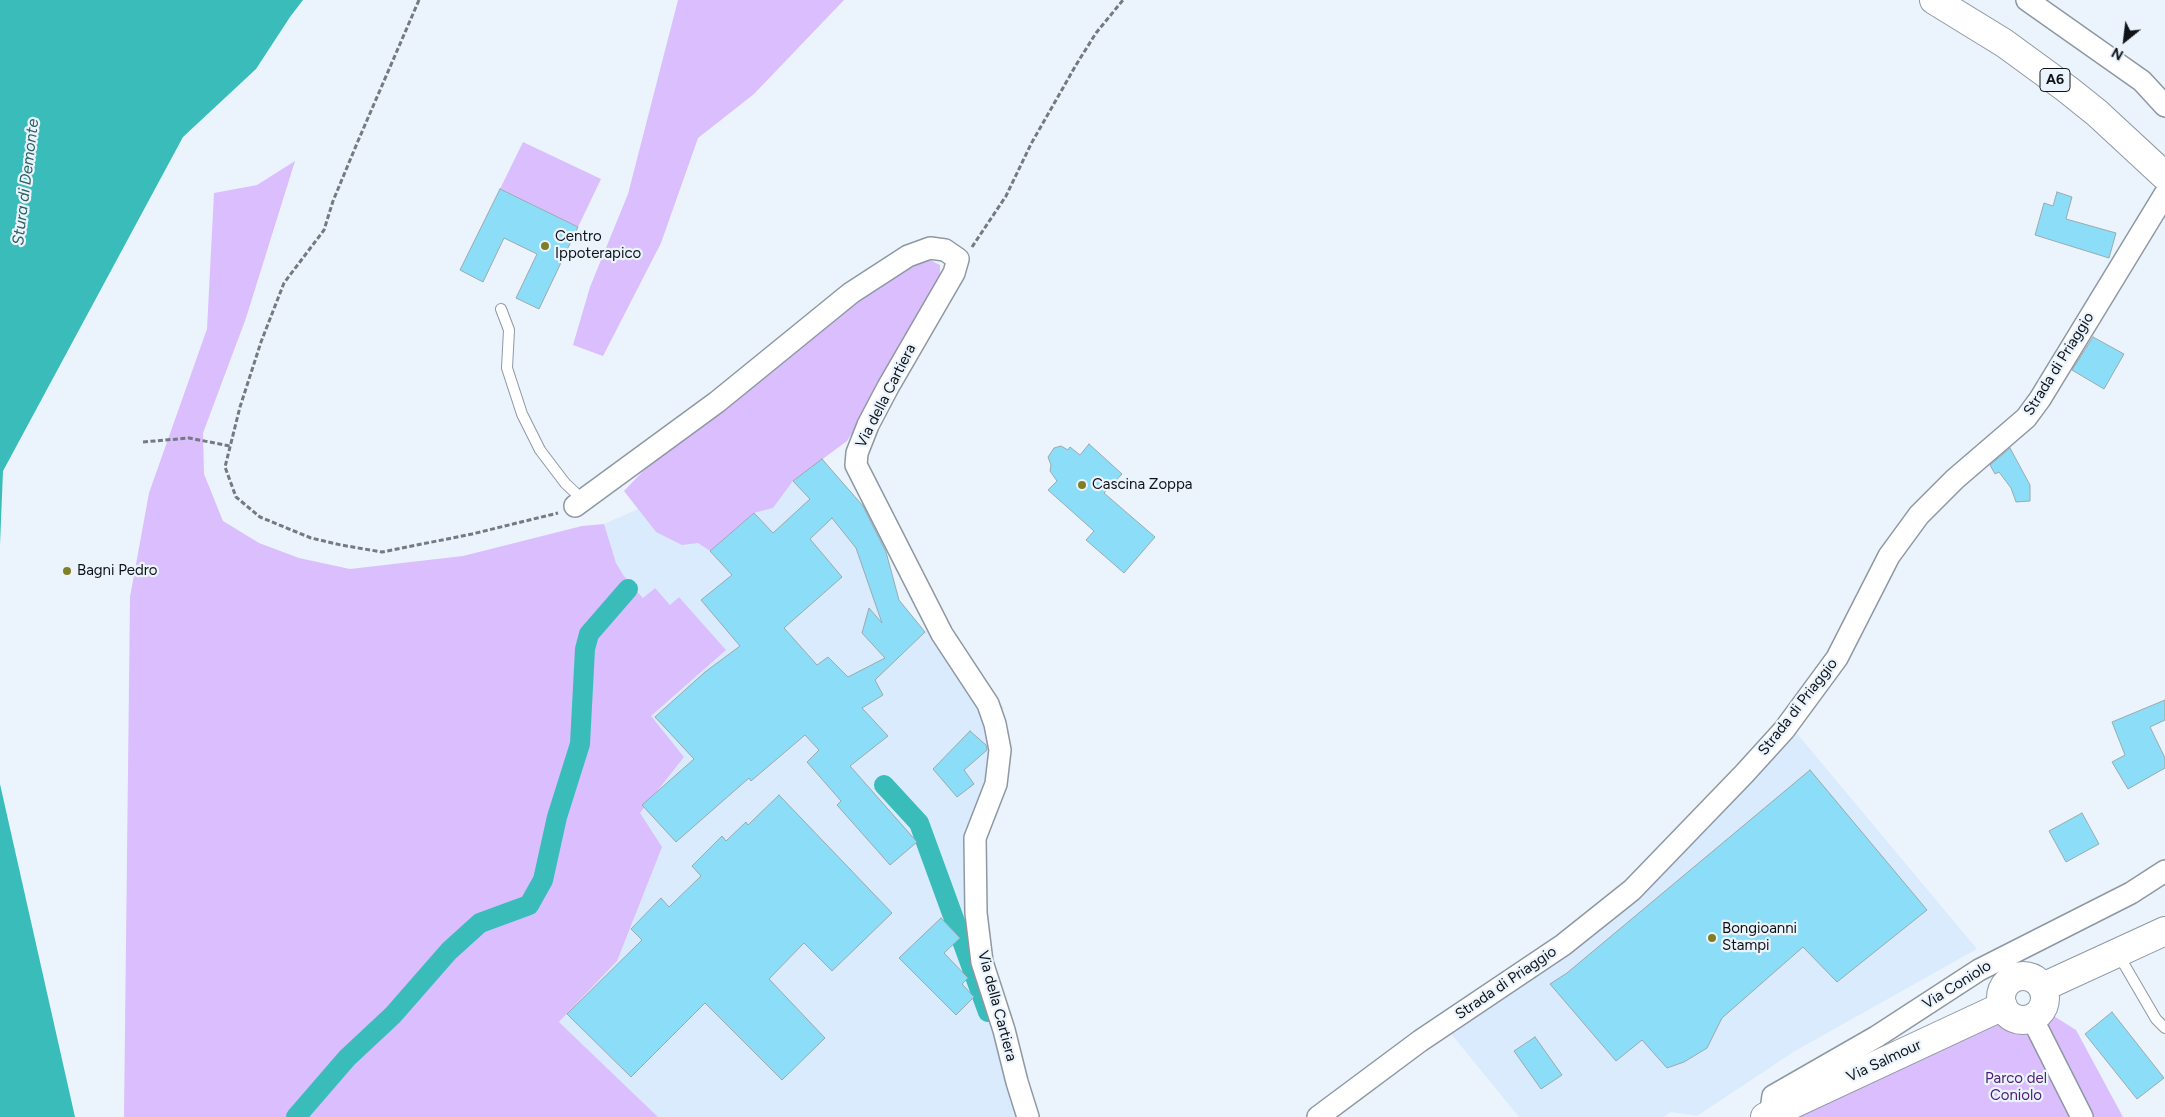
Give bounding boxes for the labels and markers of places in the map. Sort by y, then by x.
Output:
place label: Centro Ippoterapico [555,228,641,263]
marker: Centro Ippoterapico [539,240,551,252]
place label: Cascina Zoppa [1092,476,1192,494]
marker: Cascina Zoppa [1076,479,1088,491]
place label: Bagni Pedro [77,562,157,580]
marker: Bagni Pedro [61,565,73,577]
place label: Bongioanni Stampi [1722,920,1797,955]
marker: Bongioanni Stampi [1706,932,1718,944]

